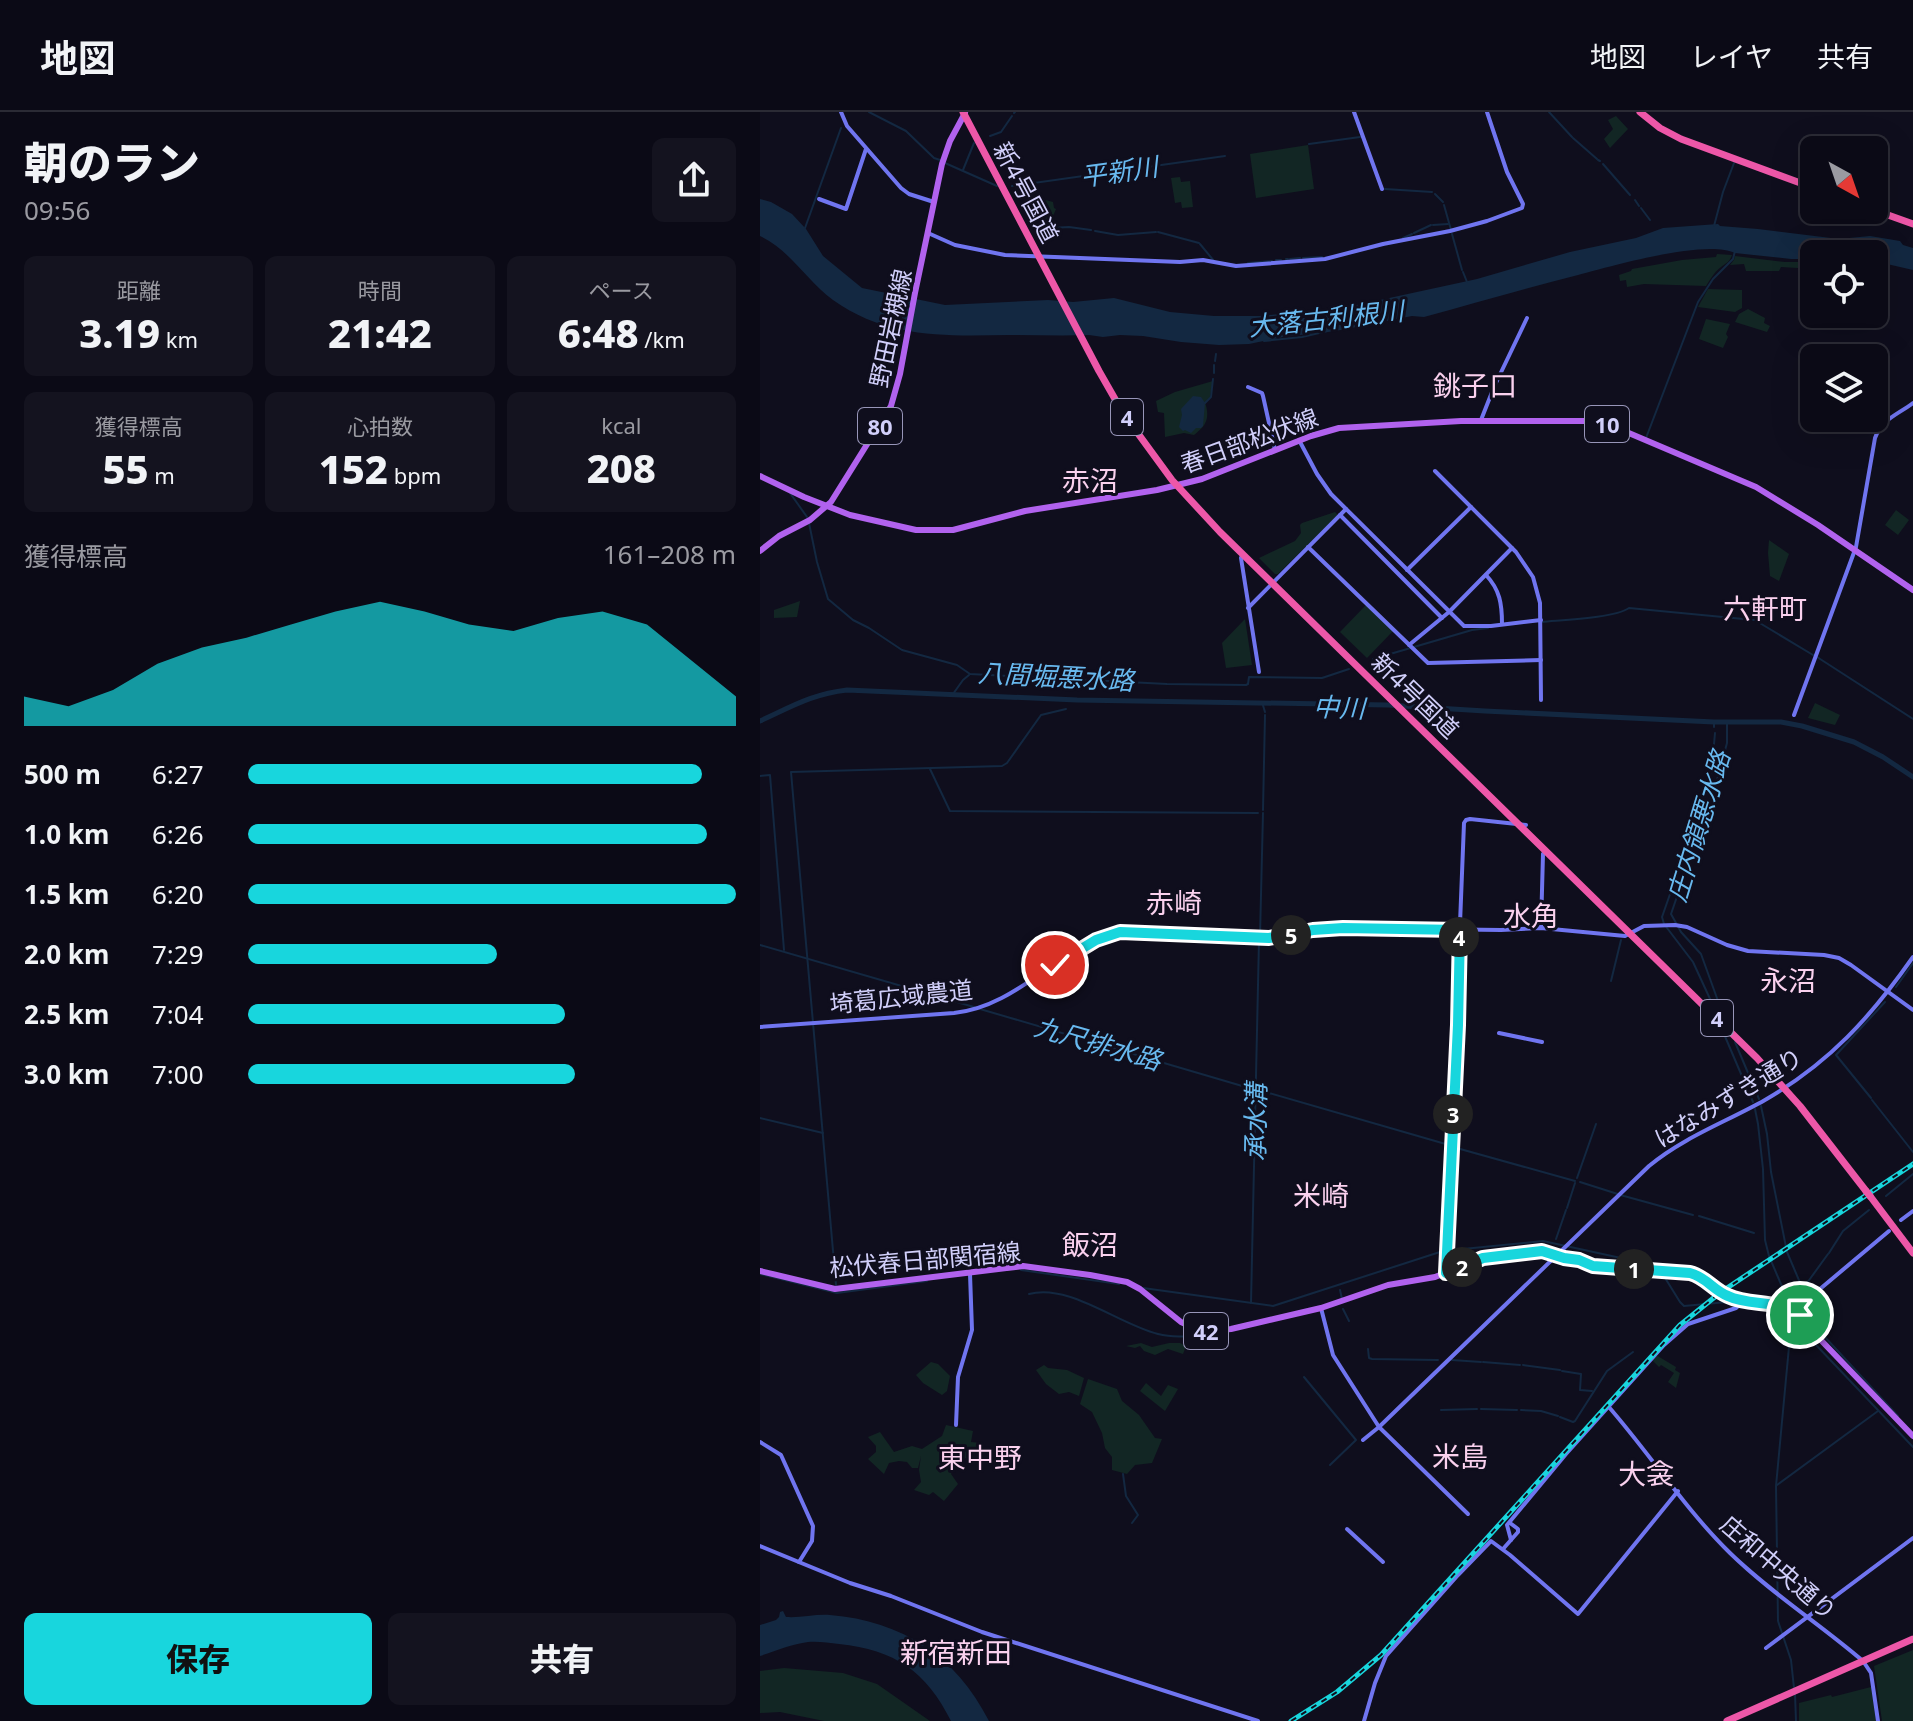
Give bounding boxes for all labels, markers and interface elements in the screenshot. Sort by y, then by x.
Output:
text: 地図 [40,31,116,83]
text: 地図 [1590,37,1646,75]
text: レイヤ [1690,37,1773,75]
text: 共有 [1817,37,1873,75]
text: 朝のラン [24,132,200,192]
street label: 新4号国道 [987,136,1067,248]
north arrow [1800,136,1888,224]
map controls [1800,136,1888,432]
button: share [652,138,736,222]
water label: 平新川 [1078,147,1163,194]
text: 09:56 [24,192,90,228]
button: locate [1800,240,1888,328]
street label: 野田岩槻線 [861,266,919,390]
text: 距離 [117,275,161,305]
text: 時間 [358,275,402,305]
text: ペース [589,275,654,305]
water label: 大落古利根川 [1247,292,1408,344]
text: 3.19 [79,305,160,360]
text: 21:42 [328,305,432,360]
text: 6:48 [558,305,639,360]
text: km [160,324,198,354]
text: /km [639,324,685,354]
button: layers [1800,344,1888,432]
district label: 銚子口 [1433,366,1517,404]
road number: 4 [1111,399,1143,435]
street label: 春日部松伏線 [1176,400,1322,480]
road number: 10 [1585,406,1629,442]
road number: 80 [858,408,902,444]
text: kcal [601,410,641,440]
text: 獲得標高 [95,411,183,441]
text: 心拍数 [347,411,413,441]
text: 208 [587,440,656,495]
text: 55 [102,441,149,496]
text: 152 [319,441,388,496]
text: m [149,460,175,490]
text: bpm [388,460,441,490]
district label: 赤沼 [1062,461,1118,499]
text: 161–208 m [603,536,736,572]
text: 獲得標高 [24,538,128,574]
district label: 六軒町 [1723,589,1807,627]
street label: 新4号国道 [1365,645,1467,745]
water label: 八間堀悪水路 [977,654,1137,698]
water label: 中川 [1312,688,1369,726]
water label: 庄内領悪水路 [1658,744,1739,906]
text: 500 m [24,756,101,792]
text: 6:27 [152,756,204,792]
text: 1.0 km [24,816,109,852]
text: 6:26 [152,816,204,852]
text: 1.5 km [24,876,109,912]
text: 6:20 [152,876,204,912]
district label: 赤崎 [1146,883,1202,921]
district label: 水角 [1503,896,1559,934]
pin: 5 [1271,915,1311,955]
pin: 4 [1439,917,1479,957]
text: 5 [1285,920,1297,950]
text: 4 [1453,922,1465,952]
pin [1021,931,1089,999]
text: 2.0 km [24,936,109,972]
text: 7:29 [152,936,204,972]
icon: check [1033,943,1077,987]
district label: 永沼 [1760,961,1816,999]
street label: 埼葛広域農道 [828,972,974,1020]
text: 2.5 km [24,996,109,1032]
text: 7:04 [152,996,204,1032]
road number: 4 [1701,1000,1733,1036]
water label: 九尺排水路 [1031,1008,1167,1079]
street label: はなみずき通り [1647,1040,1809,1154]
text: 3.0 km [24,1056,109,1092]
text: 7:00 [152,1056,204,1092]
water label: 承水溝 [1236,1079,1274,1161]
pin: 3 [1433,1094,1473,1134]
text: 3 [1447,1099,1459,1129]
district label: 米崎 [1293,1176,1349,1214]
district label: 飯沼 [1062,1225,1118,1263]
street label: 松伏春日部関宿線 [828,1234,1022,1284]
pin: 2 [1442,1247,1482,1287]
pin: 1 [1614,1249,1654,1289]
text: 2 [1456,1252,1468,1282]
text: 1 [1628,1254,1640,1284]
pin [1766,1281,1834,1349]
icon: arrive [1778,1293,1822,1337]
road number: 42 [1184,1313,1228,1349]
district label: 米島 [1432,1437,1488,1475]
district label: 東中野 [938,1438,1022,1476]
district label: 大衾 [1618,1454,1674,1492]
street label: 庄和中央通り [1714,1507,1844,1627]
button: 保存 [24,1613,372,1705]
button: 共有 [388,1613,736,1705]
district label: 新宿新田 [900,1633,1012,1671]

